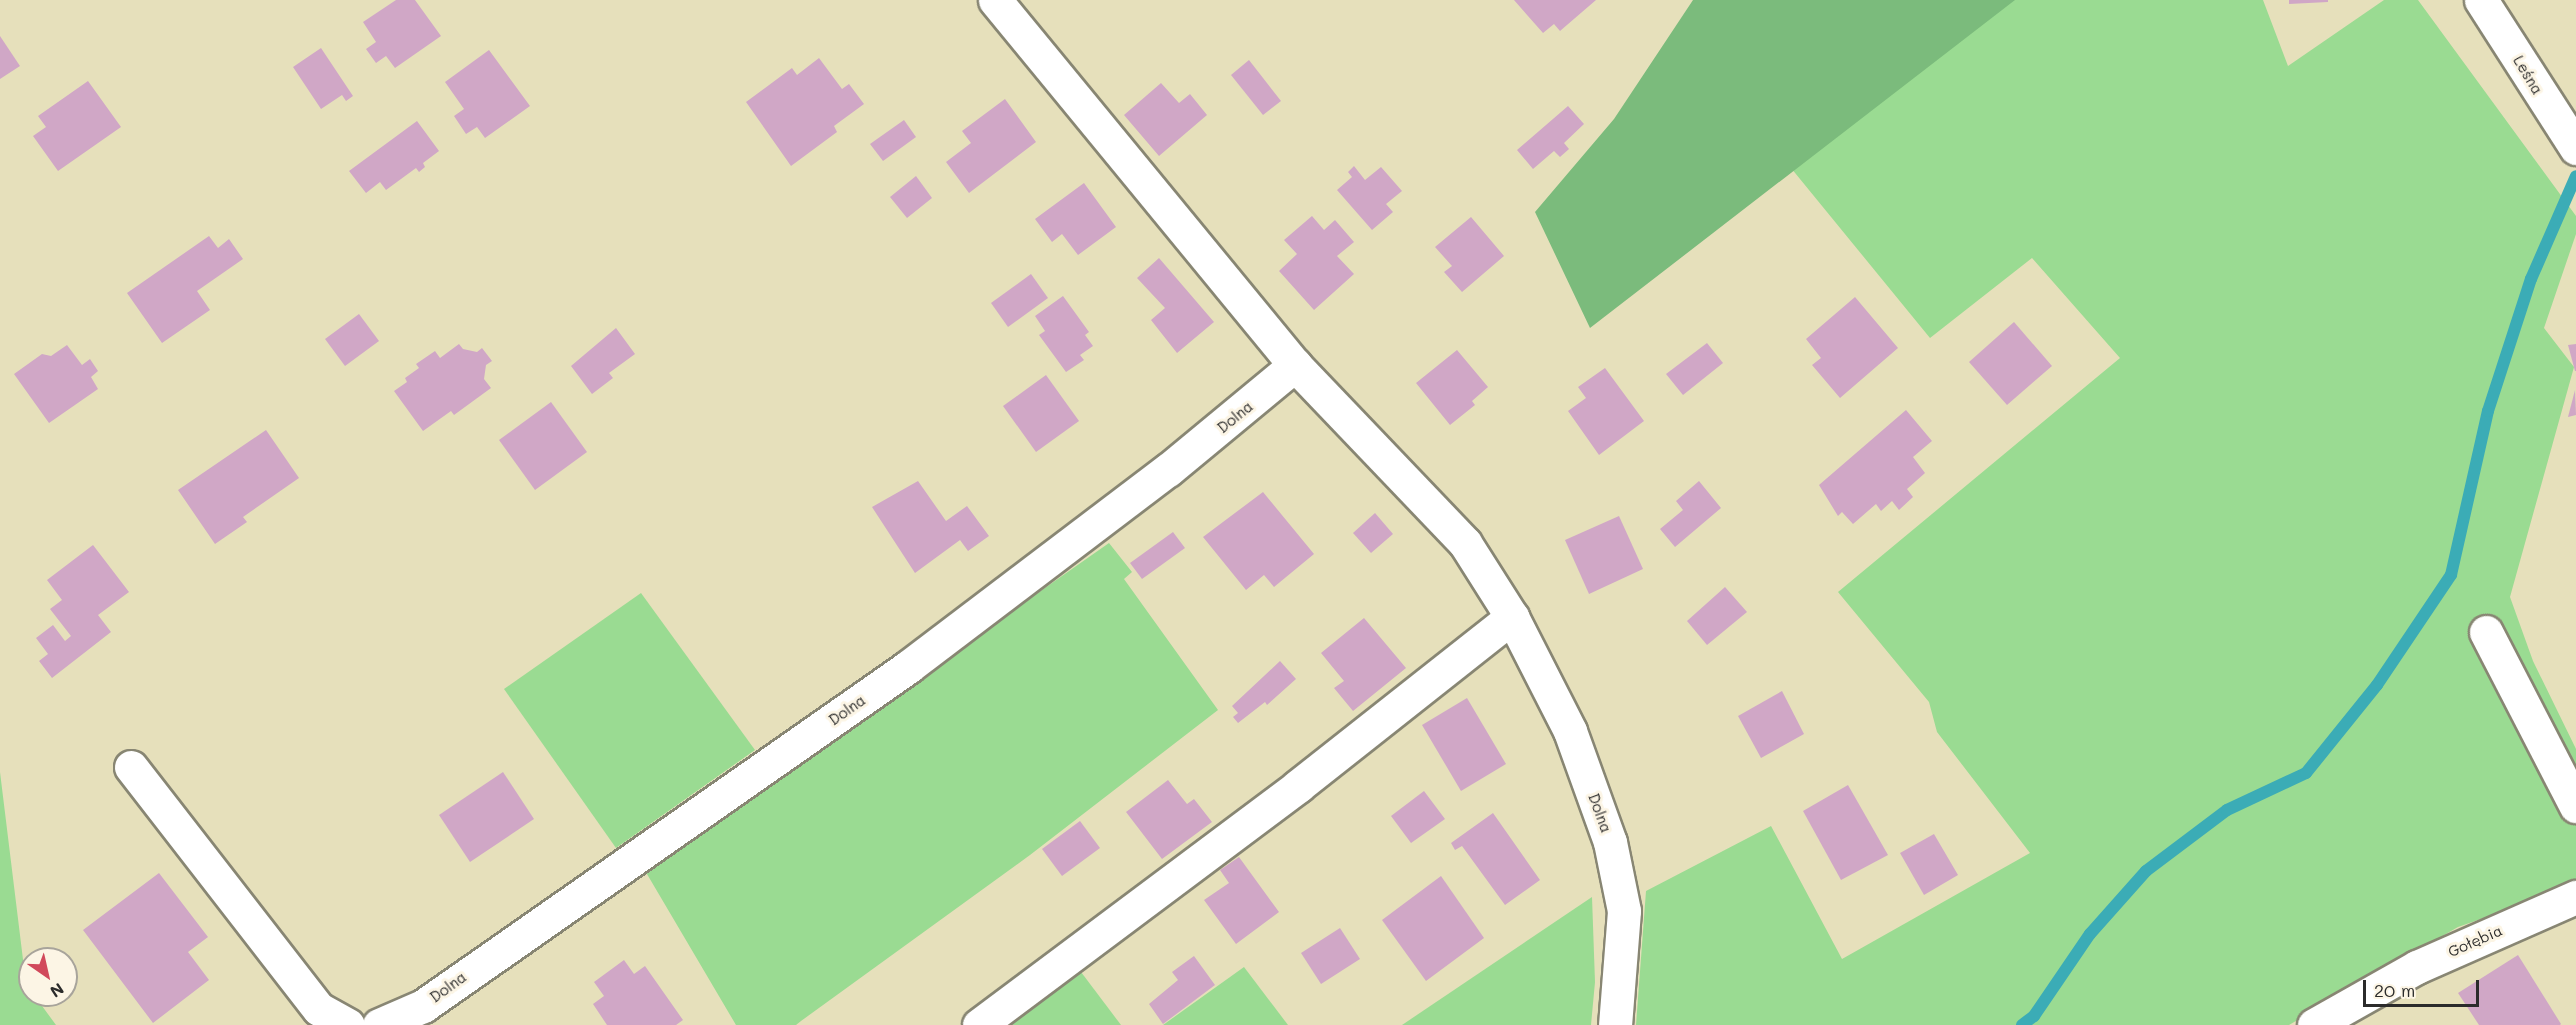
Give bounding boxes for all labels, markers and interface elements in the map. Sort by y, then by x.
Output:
street label: Leśna [2509,52,2547,98]
street label: Dolna [1214,397,1256,437]
street label: Dolna [825,691,869,729]
street label: Dolna [1585,791,1615,835]
street label: Gołębia [2445,921,2505,961]
north arrow [18,947,78,1007]
street label: Dolna [426,968,470,1006]
scale bar [2366,968,2482,1006]
text: 20 m [2374,978,2415,1002]
text: N [46,979,68,1003]

